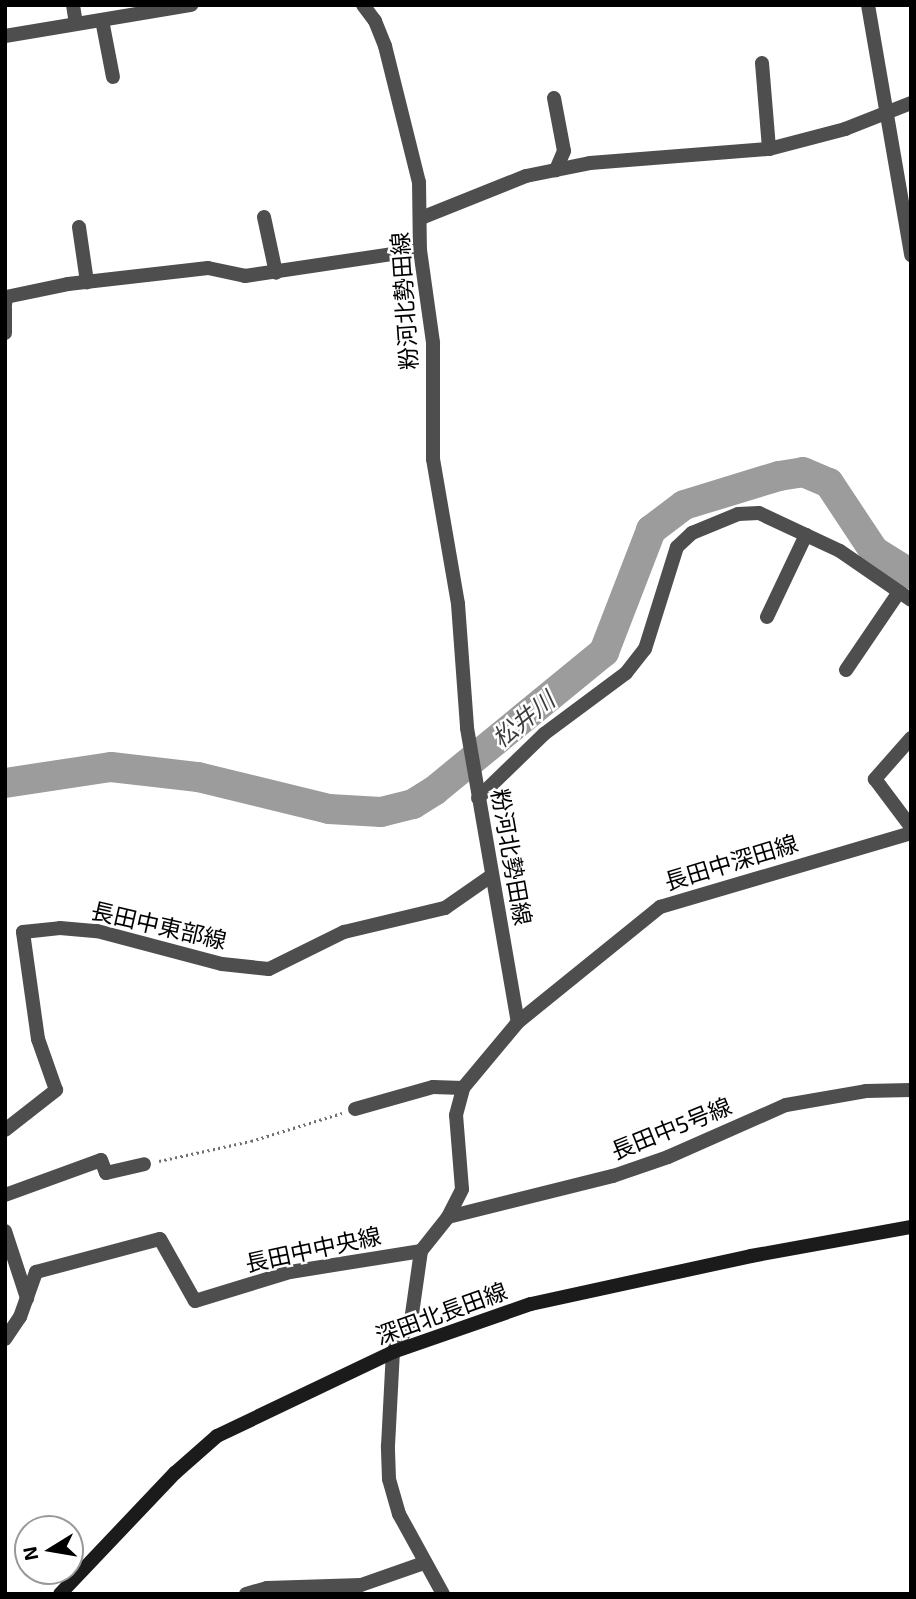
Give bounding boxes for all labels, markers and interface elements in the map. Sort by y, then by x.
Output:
street label: 粉河北勢田線 [385,231,423,371]
water label: 松井川 [486,685,560,753]
street label: 粉河北勢田線 [486,787,538,927]
street label: 長田中深田線 [661,829,801,895]
street label: 長田中東部線 [89,896,229,954]
street label: 長田中5号線 [607,1091,735,1165]
street label: 長田中中央線 [243,1221,383,1277]
street label: 深田北長田線 [371,1276,511,1350]
north arrow [14,1515,84,1585]
text: N [17,1545,42,1563]

